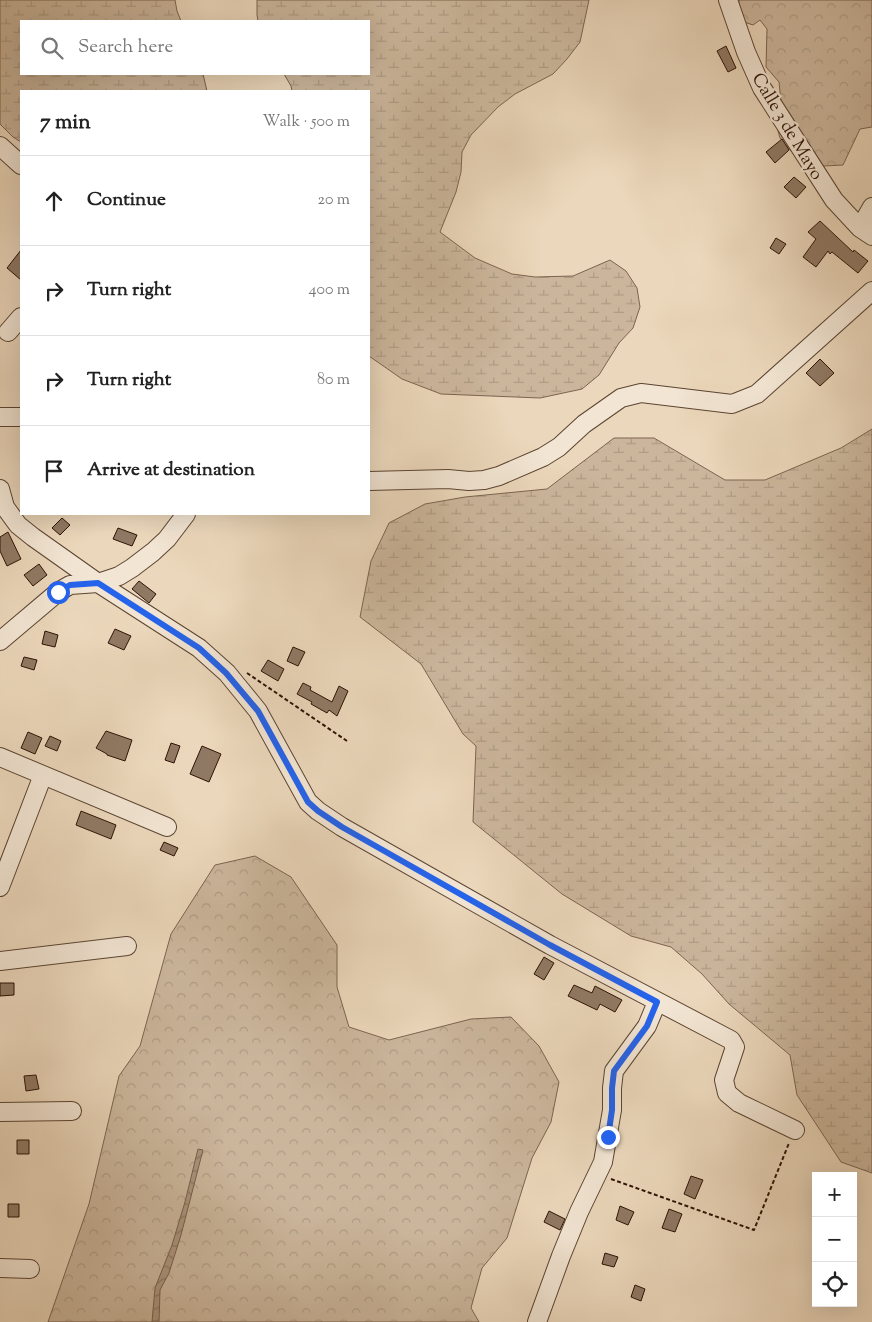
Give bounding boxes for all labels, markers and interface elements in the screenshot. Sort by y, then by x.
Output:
search box [20,20,370,75]
icon: search [38,34,66,62]
text: Search here [78,34,173,61]
street label: Calle 3 de Mayo [744,68,829,186]
text: 7 min [40,108,91,138]
text: Walk · 500 m [263,111,350,134]
icon: ahead [40,187,68,215]
text: Continue [87,187,166,214]
text: 20 m [317,189,350,212]
icon: right [40,277,68,305]
text: Turn right [87,277,171,304]
text: 400 m [309,279,350,302]
icon: right [40,367,68,395]
text: Turn right [87,367,171,394]
text: 80 m [317,369,350,392]
icon: arrive [40,457,68,485]
text: Arrive at destination [87,457,255,484]
route start [47,581,70,604]
route end [597,1126,620,1149]
map controls [812,1172,857,1307]
button: + [812,1172,857,1217]
button: − [812,1217,857,1262]
button: locate [812,1262,857,1307]

